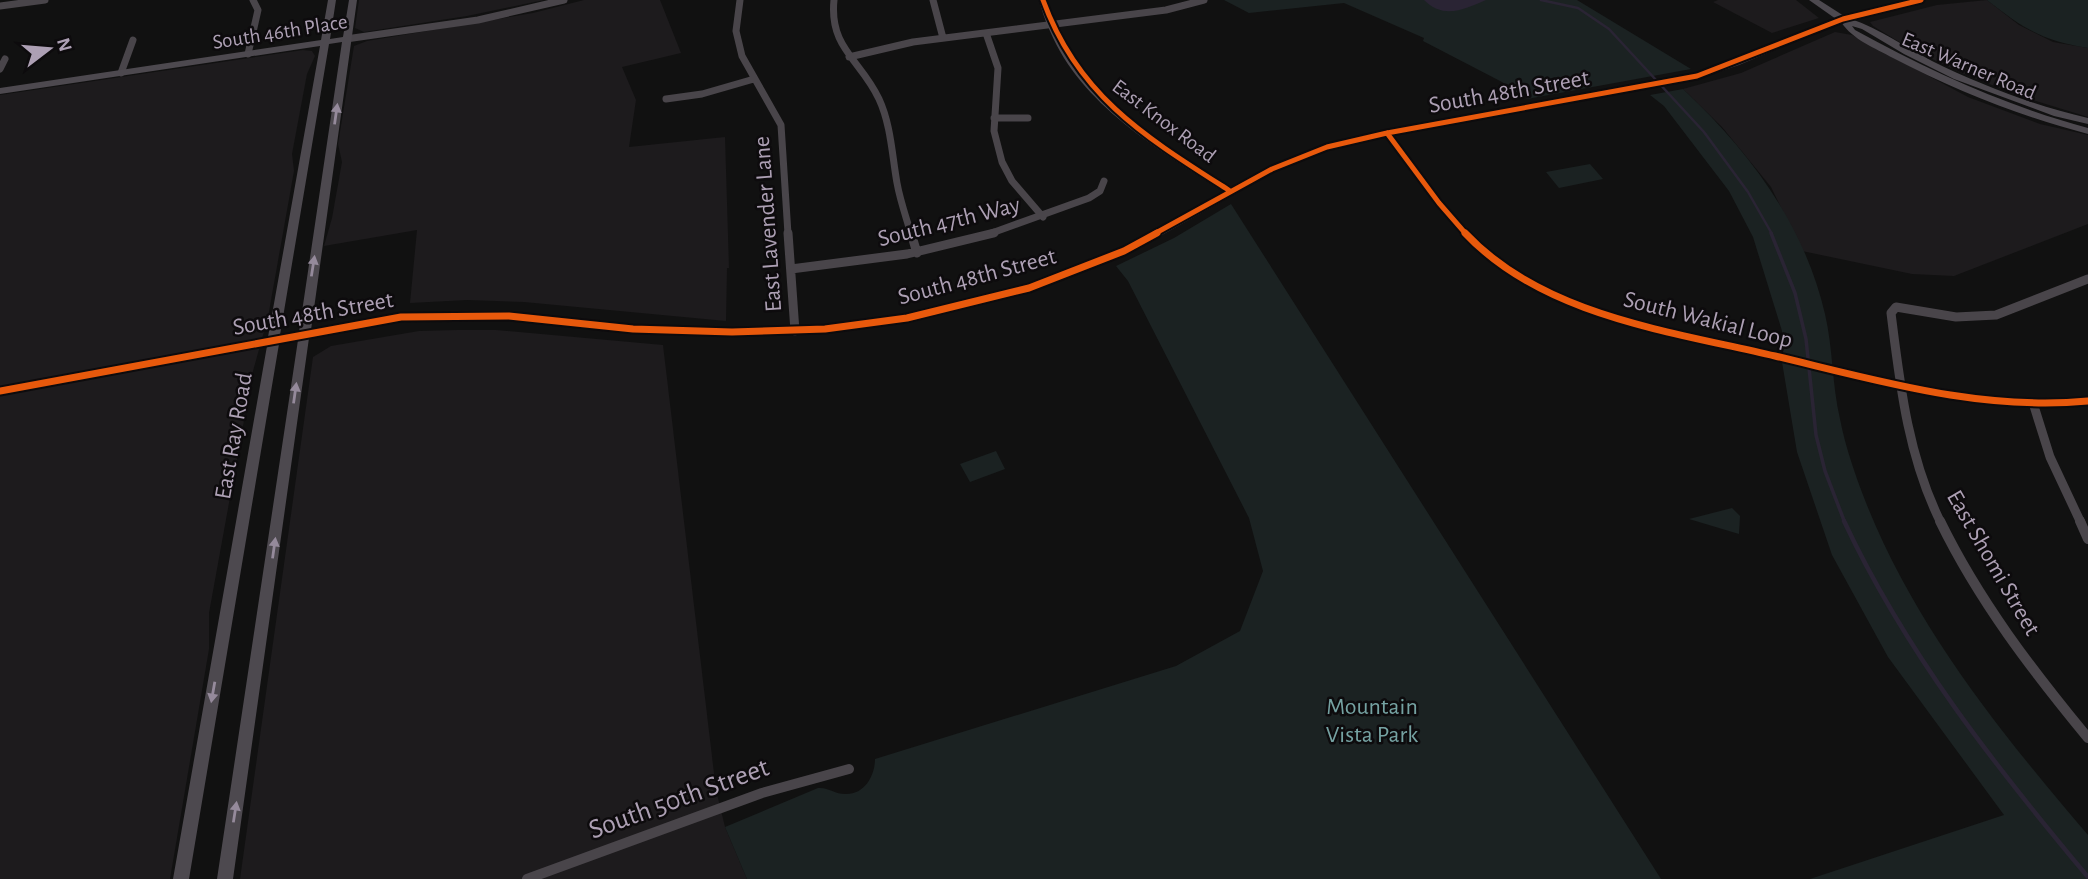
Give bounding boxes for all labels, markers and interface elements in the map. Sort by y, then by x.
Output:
street label: South 46th Place [211,11,349,53]
north arrow [14,14,84,84]
street label: East Warner Road [1899,28,2039,104]
text: N [53,36,75,54]
street label: South 48th Street [1427,66,1591,118]
street label: East Knox Road [1108,75,1220,167]
one-way arrow [331,103,342,125]
street label: East Lavender Lane [750,135,786,313]
street label: South 47th Way [875,193,1023,251]
street label: South 48th Street [895,244,1059,310]
one-way arrow [308,255,319,277]
street label: South Wakial Loop [1621,287,1795,353]
street label: South 48th Street [231,288,395,340]
street label: East Ray Road [211,371,257,501]
one-way arrow [290,382,301,404]
street label: East Shomi Street [1942,486,2044,640]
one-way arrow [269,537,280,559]
one-way arrow [207,681,218,703]
park label: Mountain Vista Park [1326,695,1418,747]
street label: South 50th Street [585,753,773,845]
one-way arrow [230,800,241,822]

